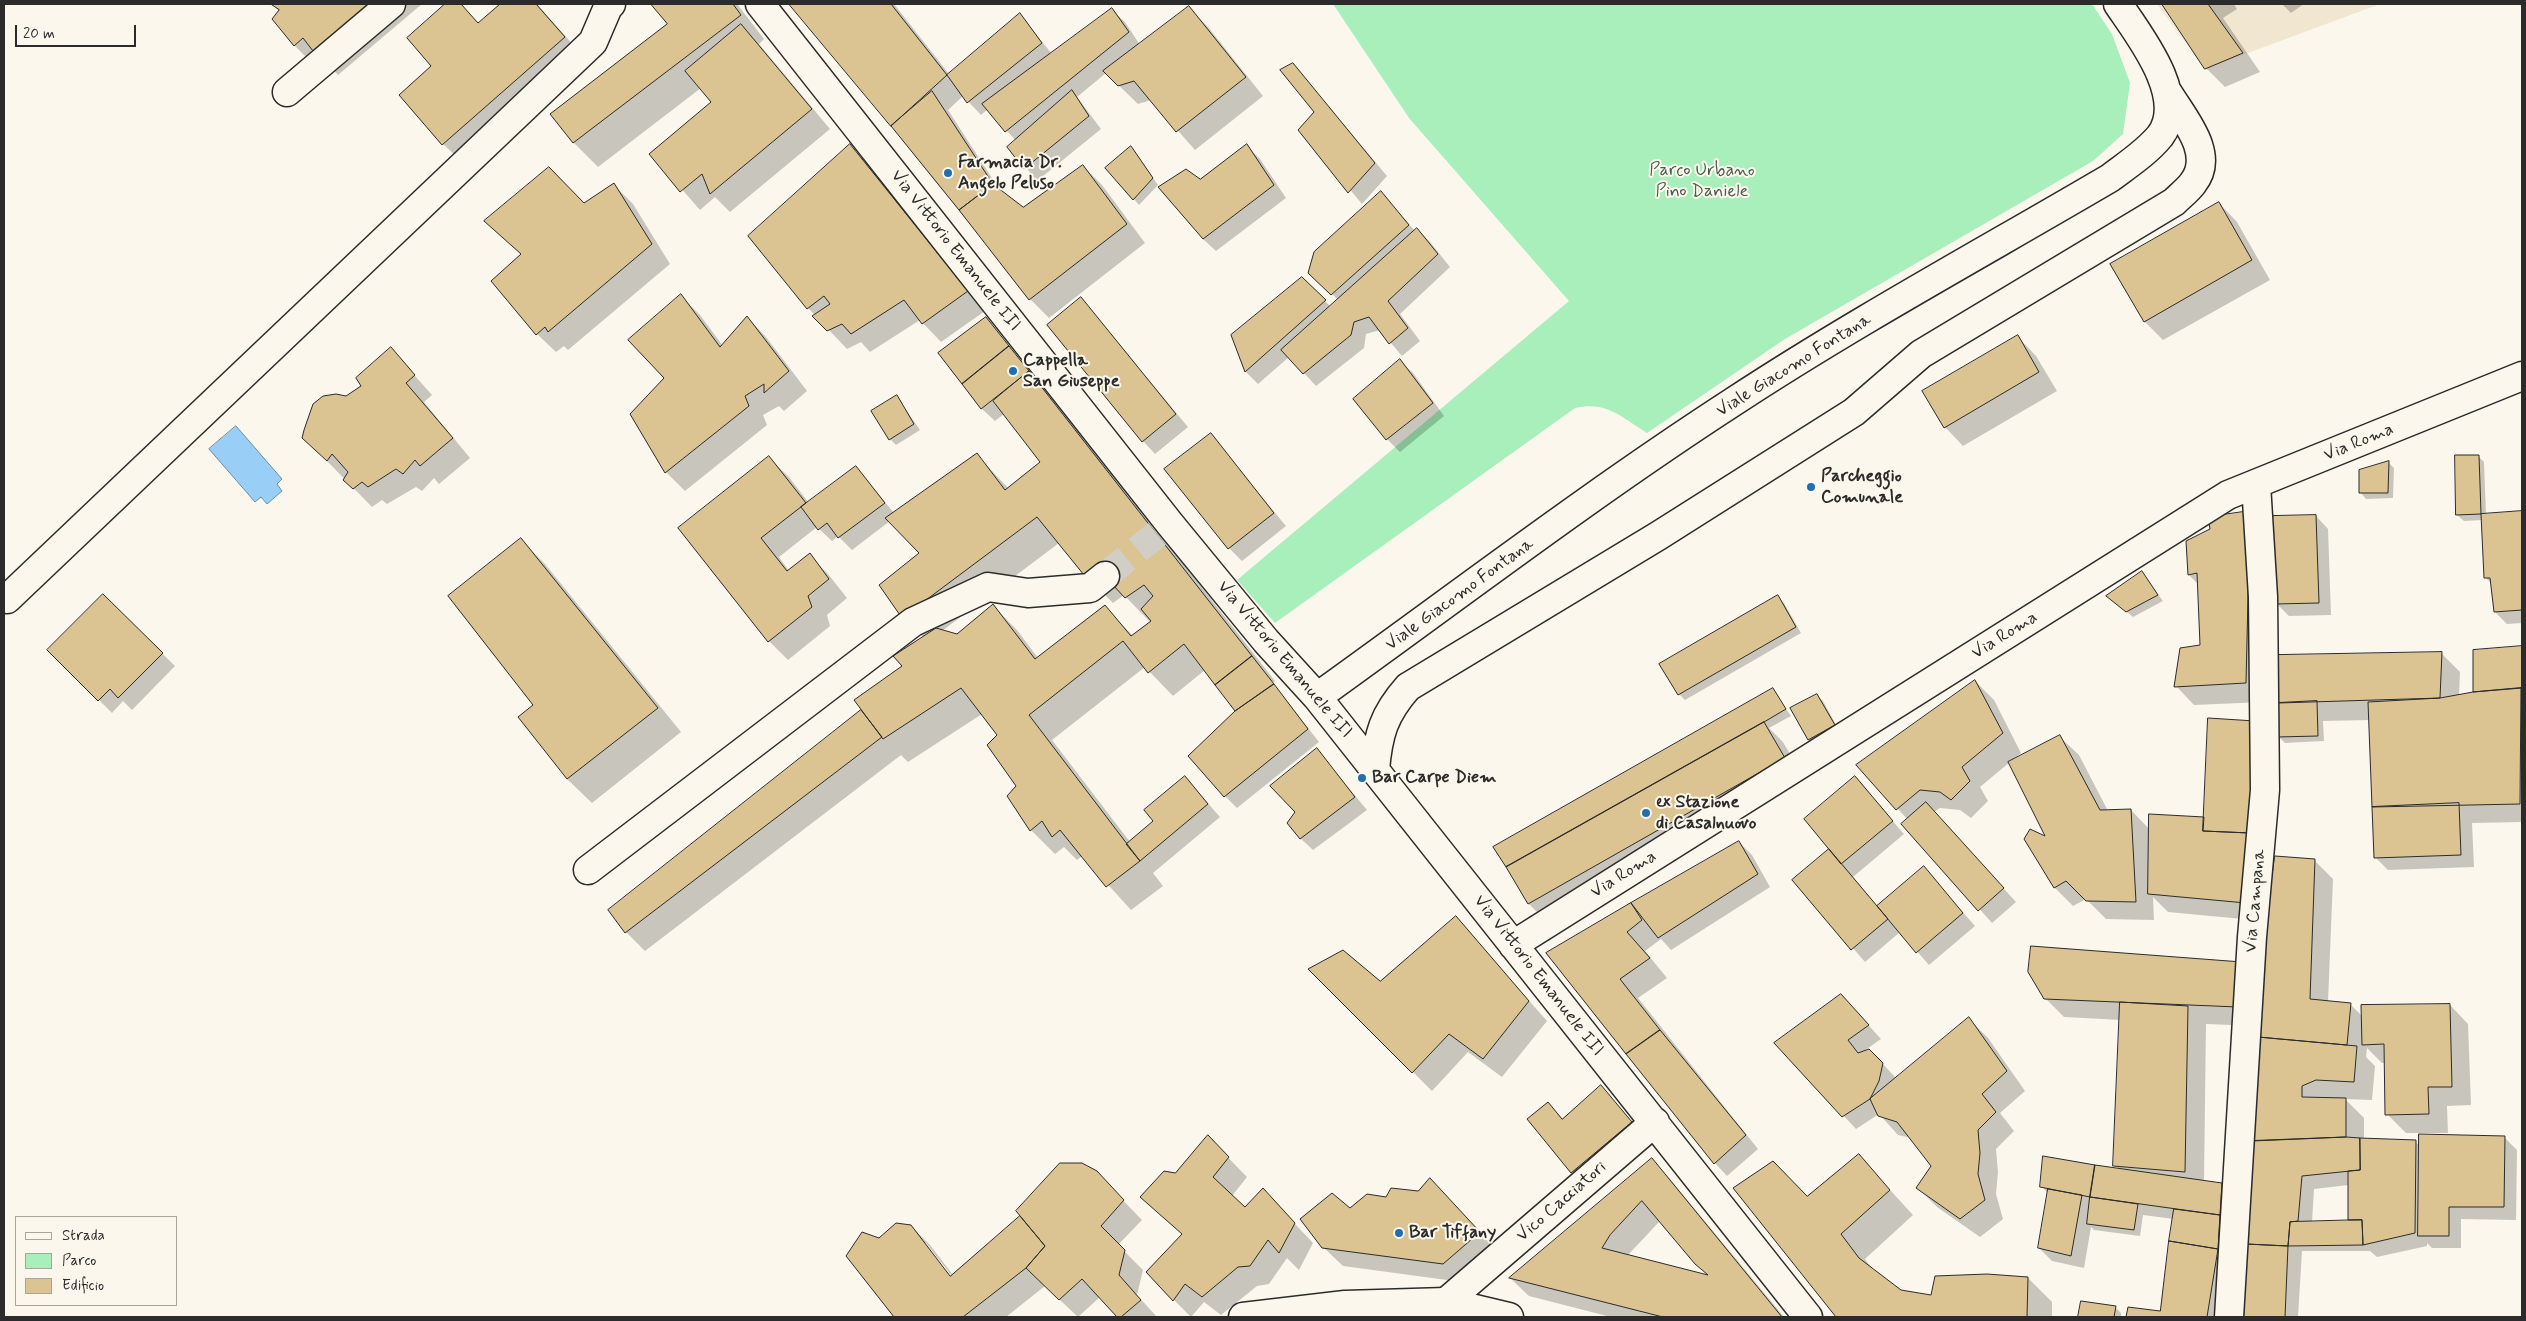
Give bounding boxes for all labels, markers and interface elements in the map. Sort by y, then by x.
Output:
scale bar [18,15,139,47]
text: 20 m [23,24,55,44]
place label: Farmacia Dr. Angelo Peluso [958,152,1062,194]
park label: Parco Urbano Pino Daniele [1649,160,1755,202]
street label: Via Vittorio Emanuele III [885,166,1025,336]
marker: Farmacia Dr. Angelo Peluso [942,167,954,179]
street label: Viale Giacomo Fontana [1713,310,1875,422]
place label: Cappella San Giuseppe [1023,350,1119,392]
marker: Cappella San Giuseppe [1007,365,1019,377]
street label: Via Roma [2321,419,2397,467]
place label: Parcheggio Comunale [1821,466,1903,508]
marker: Parcheggio Comunale [1805,481,1817,493]
street label: Viale Giacomo Fontana [1382,534,1538,656]
street label: Via Vittorio Emanuele III [1212,577,1356,743]
street label: Via Roma [1968,607,2042,665]
place label: Bar Carpe Diem [1372,767,1496,789]
marker: Bar Carpe Diem [1356,772,1368,784]
place label: ex Stazione di Casalnuovo [1656,792,1756,834]
marker: ex Stazione di Casalnuovo [1640,807,1652,819]
street label: Via Roma [1587,846,1661,904]
street label: Via Campana [2241,848,2271,954]
street label: Via Vittorio Emanuele III [1468,891,1608,1061]
street label: Vico Cacciatori [1513,1157,1611,1247]
legend [15,1216,178,1306]
place label: Bar Tiffany [1409,1222,1496,1244]
text: Strada [62,1226,105,1246]
marker: Bar Tiffany [1393,1227,1405,1239]
text: Parco [62,1251,96,1271]
text: Edificio [62,1276,104,1296]

